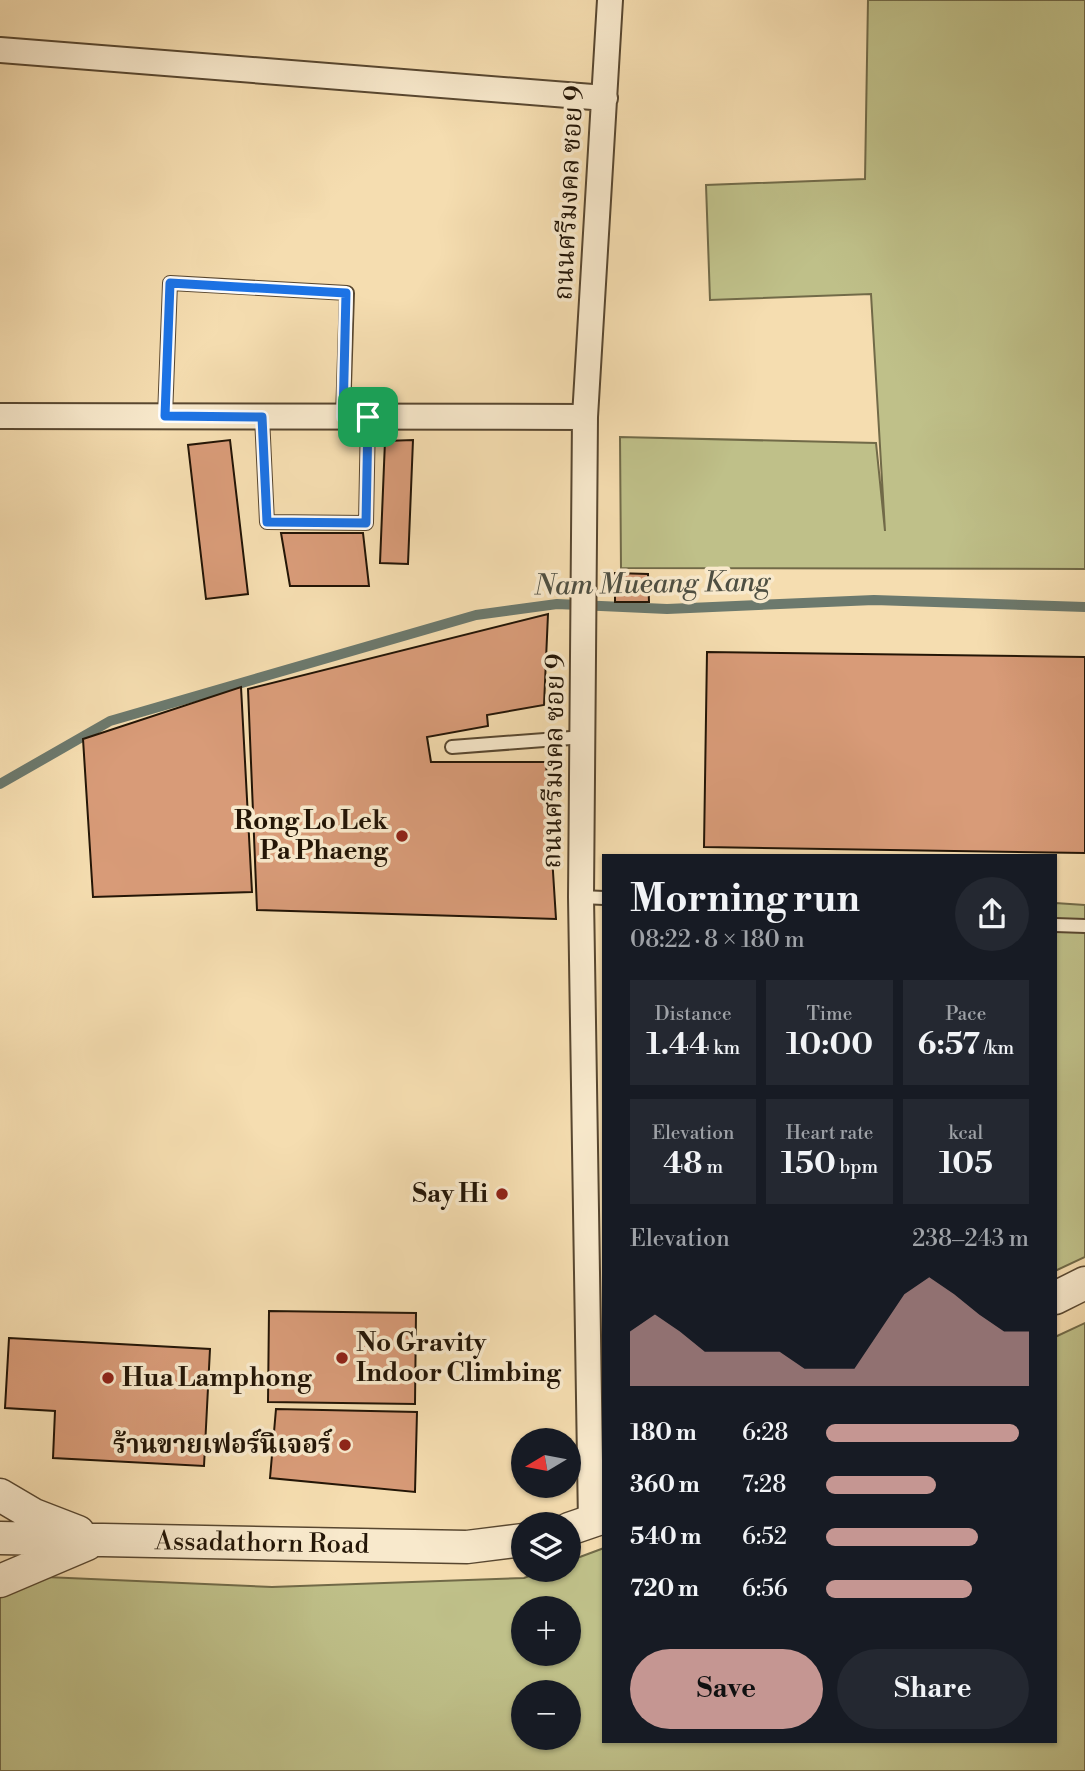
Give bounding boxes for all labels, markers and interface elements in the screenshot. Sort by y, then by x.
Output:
street label: ถนนศรีมงคล ซอย 9 [547,85,591,301]
pin [338,387,398,447]
icon: arrive [349,398,387,436]
water label: Nam Mueang Kang [533,564,772,604]
street label: ถนนศรีมงคล ซอย 9 [536,653,572,869]
place label: Rong Lo Lek Pa Phaeng [234,805,389,867]
marker: Rong Lo Lek Pa Phaeng [394,828,410,844]
text: Morning run [630,876,860,923]
button: share [955,877,1029,951]
text: 08:22 · 8 × 180 m [630,926,805,954]
text: Distance [655,1002,732,1026]
text: Time [807,1002,852,1026]
text: Pace [945,1002,986,1026]
text: 1.44 [646,1026,710,1064]
text: 10:00 [786,1026,873,1064]
text: 6:57 [918,1026,980,1064]
text: km [710,1036,740,1060]
text: /km [980,1036,1014,1060]
text: Elevation [652,1121,734,1145]
text: Heart rate [786,1121,873,1145]
text: kcal [949,1121,983,1145]
text: 48 [663,1145,702,1183]
text: 150 [781,1145,836,1183]
text: 105 [939,1145,993,1183]
text: m [702,1155,723,1179]
text: bpm [836,1155,878,1179]
place label: Say Hi [412,1178,488,1210]
marker: Say Hi [494,1186,510,1202]
text: Elevation [630,1225,730,1253]
text: 238–243 m [912,1225,1029,1253]
place label: No Gravity Indoor Climbing [356,1327,562,1389]
marker: No Gravity Indoor Climbing [334,1350,350,1366]
place label: Hua Lamphong [122,1362,313,1394]
marker: Hua Lamphong [100,1370,116,1386]
text: 180 m [630,1419,697,1447]
text: 6:28 [742,1419,788,1447]
place label: ร้านขายเฟอร์นิเจอร์ [113,1428,333,1461]
north arrow [511,1428,581,1498]
map controls [511,1428,581,1750]
marker: ร้านขายเฟอร์นิเจอร์ [337,1437,353,1453]
text: 360 m [630,1471,700,1499]
text: 7:28 [742,1471,786,1499]
button: layers [511,1512,581,1582]
text: 540 m [630,1523,701,1551]
text: 6:52 [742,1523,787,1551]
street label: Assadathorn Road [154,1525,370,1561]
text: 720 m [630,1575,699,1603]
text: 6:56 [742,1575,788,1603]
button: + [511,1596,581,1666]
button: Save [630,1649,823,1729]
button: Share [837,1649,1029,1729]
button: − [511,1680,581,1750]

